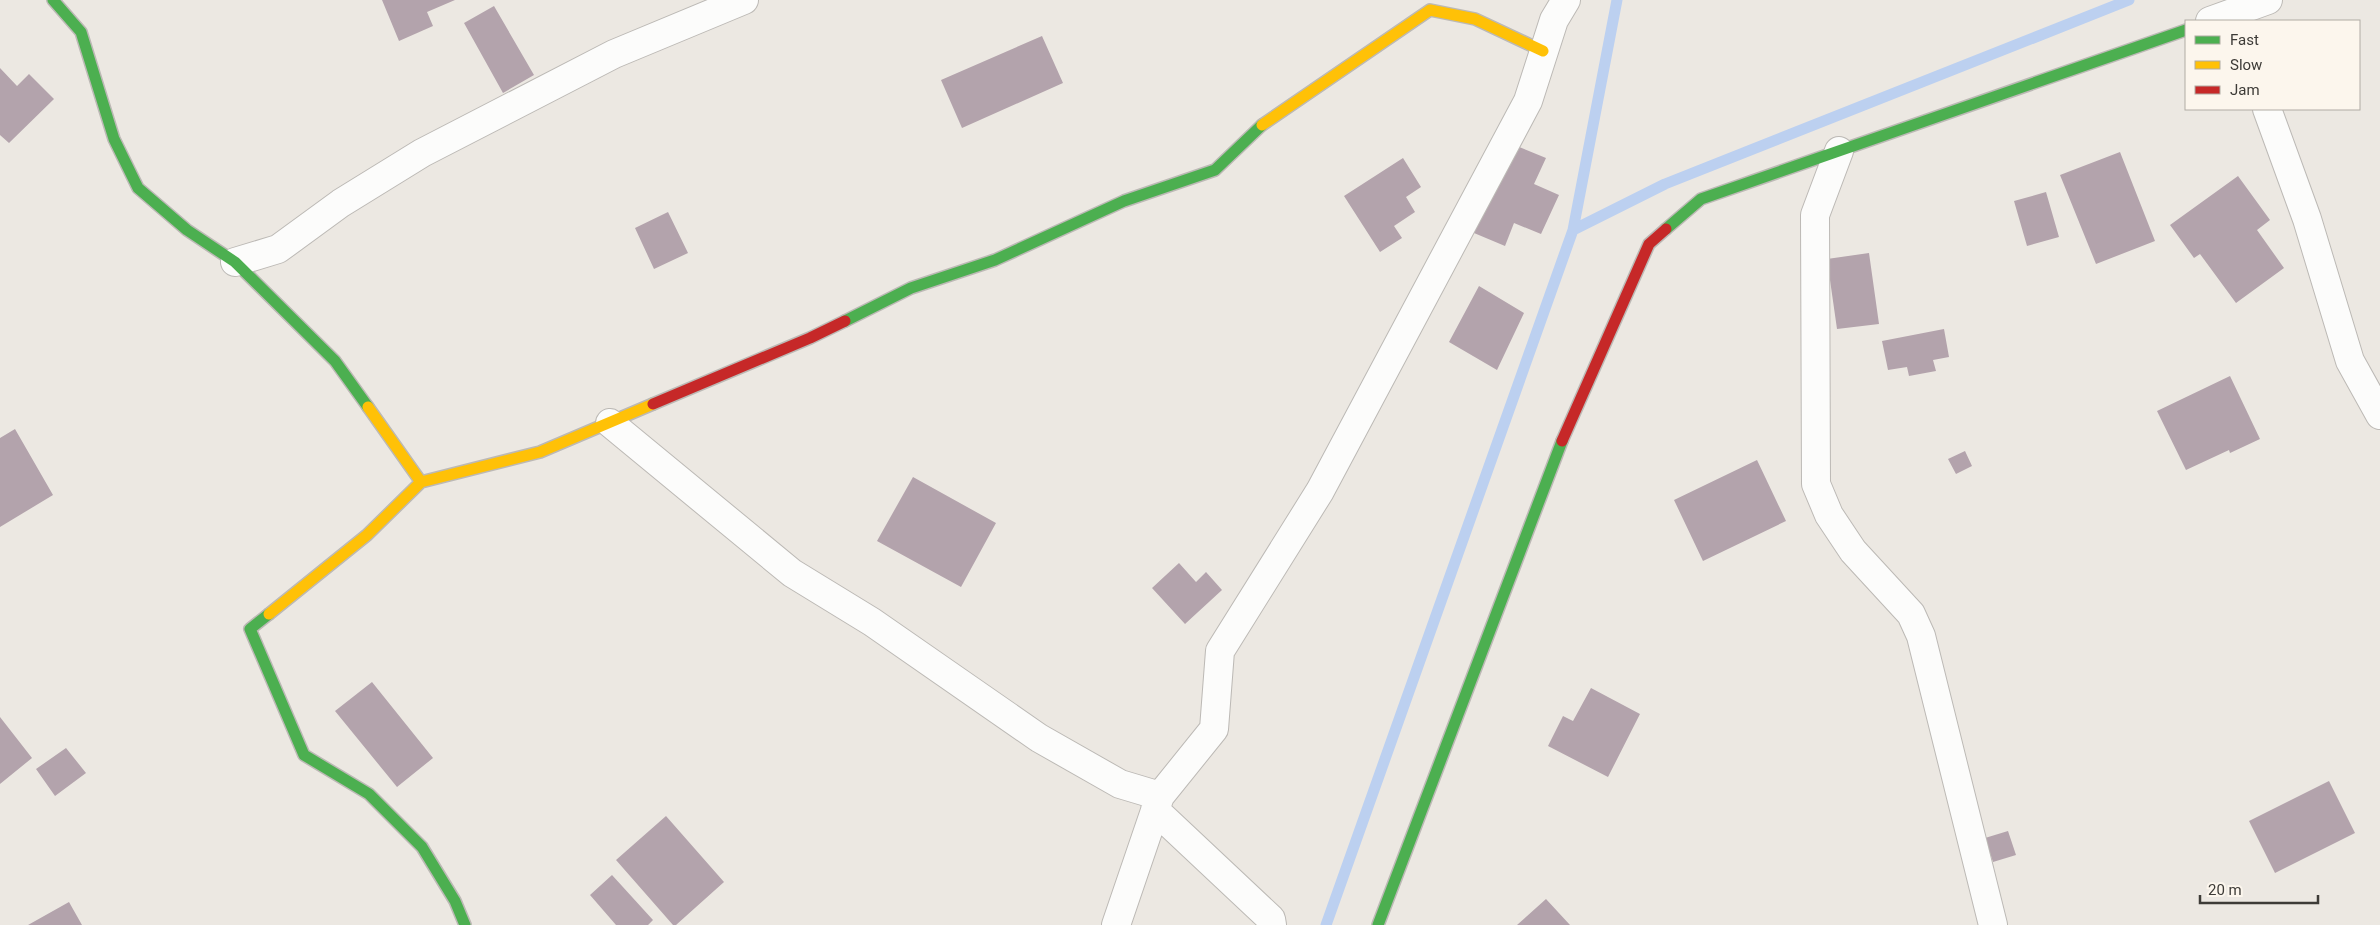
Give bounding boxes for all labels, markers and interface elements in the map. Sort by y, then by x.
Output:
legend [2185,20,2360,110]
text: Fast [2230,31,2259,49]
text: Slow [2230,56,2262,74]
text: Jam [2230,81,2260,99]
scale bar [2200,872,2318,904]
text: 20 m [2208,881,2242,899]

